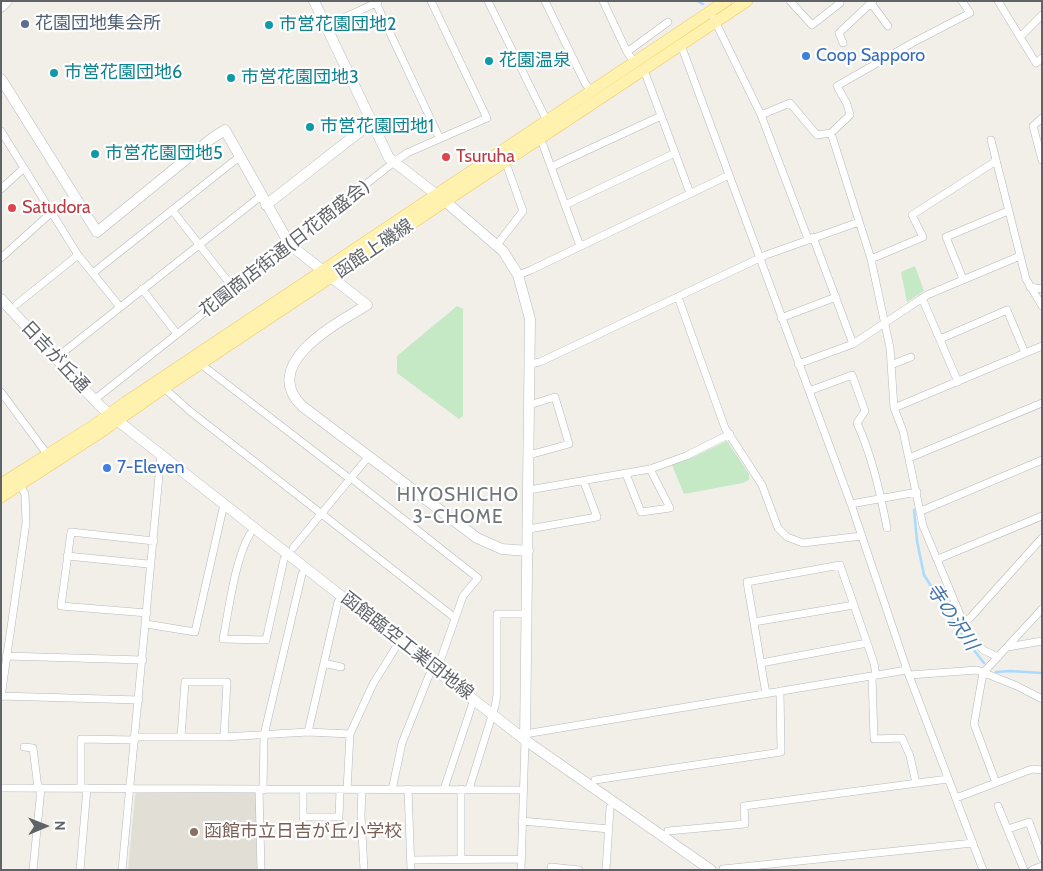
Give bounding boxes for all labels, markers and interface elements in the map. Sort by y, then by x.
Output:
place label: 花園団地集会所 [35,13,161,35]
place label: 市営花園団地2 [279,14,396,36]
marker: 花園団地集会所 [19,18,31,30]
marker: 市営花園団地2 [263,19,275,31]
place label: Coop Sapporo [816,45,925,67]
place label: 花園温泉 [499,50,571,72]
marker: Coop Sapporo [800,50,812,62]
marker: 花園温泉 [483,55,495,67]
place label: 市営花園団地6 [64,62,182,84]
marker: 市営花園団地6 [48,67,60,79]
place label: 市営花園団地3 [241,67,359,89]
marker: 市営花園団地3 [225,72,237,84]
place label: 市営花園団地1 [320,116,434,138]
marker: 市営花園団地1 [304,121,316,133]
place label: 市営花園団地5 [105,143,223,165]
place label: Tsuruha [456,146,515,168]
marker: 市営花園団地5 [89,148,101,160]
marker: Tsuruha [440,151,452,163]
street label: 花園商店街通(日花商盛会) [196,176,374,322]
place label: Satudora [22,197,91,219]
marker: Satudora [6,202,18,214]
street label: 函館上磯線 [331,215,417,283]
street label: 日吉が丘通 [16,317,94,397]
place label: 7-Eleven [117,457,185,479]
marker: 7-Eleven [101,462,113,474]
district label: HIYOSHICHO 3-CHOME [396,484,520,528]
water label: 寺の沢川 [921,579,983,655]
street label: 函館臨空工業団地線 [337,588,477,704]
north arrow [20,801,70,851]
text: N [51,821,69,831]
place label: 函館市立日吉が丘小学校 [204,821,402,843]
marker: 函館市立日吉が丘小学校 [188,826,200,838]

